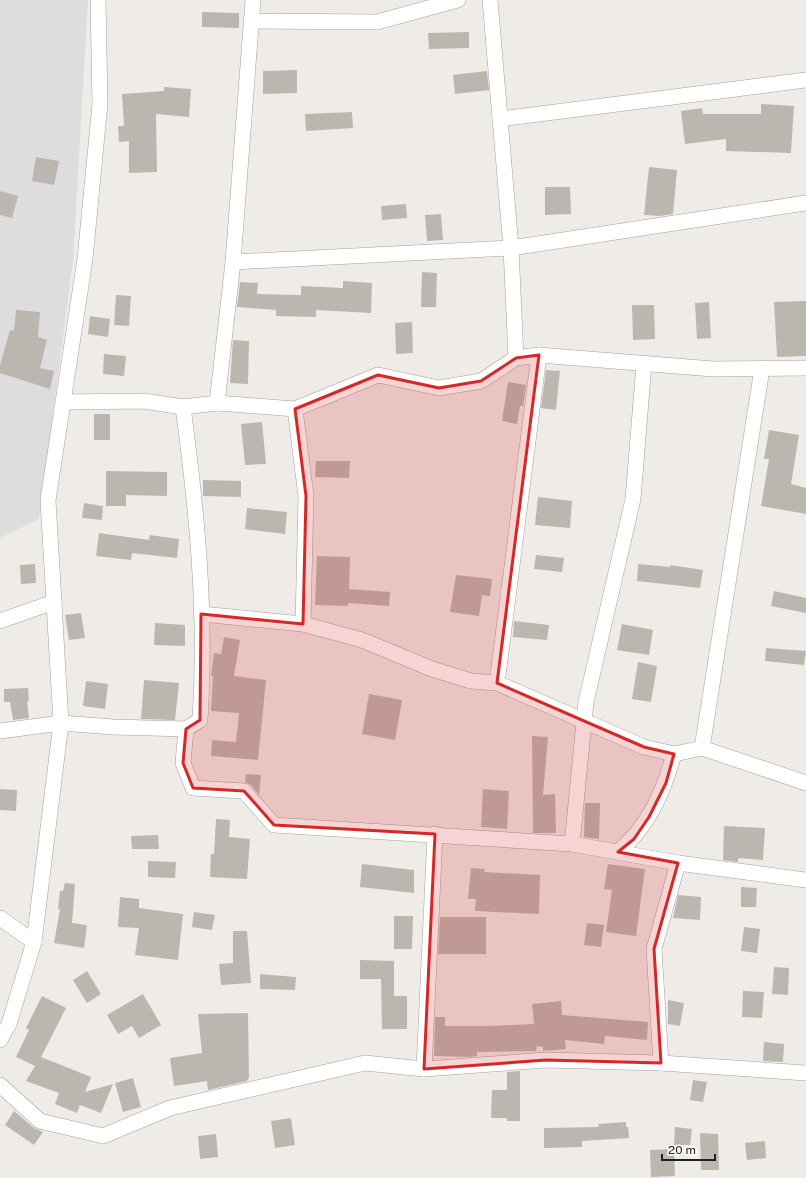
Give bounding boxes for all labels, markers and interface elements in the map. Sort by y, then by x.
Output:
scale bar [662,1136,715,1162]
text: 20 m [668,1143,696,1157]

